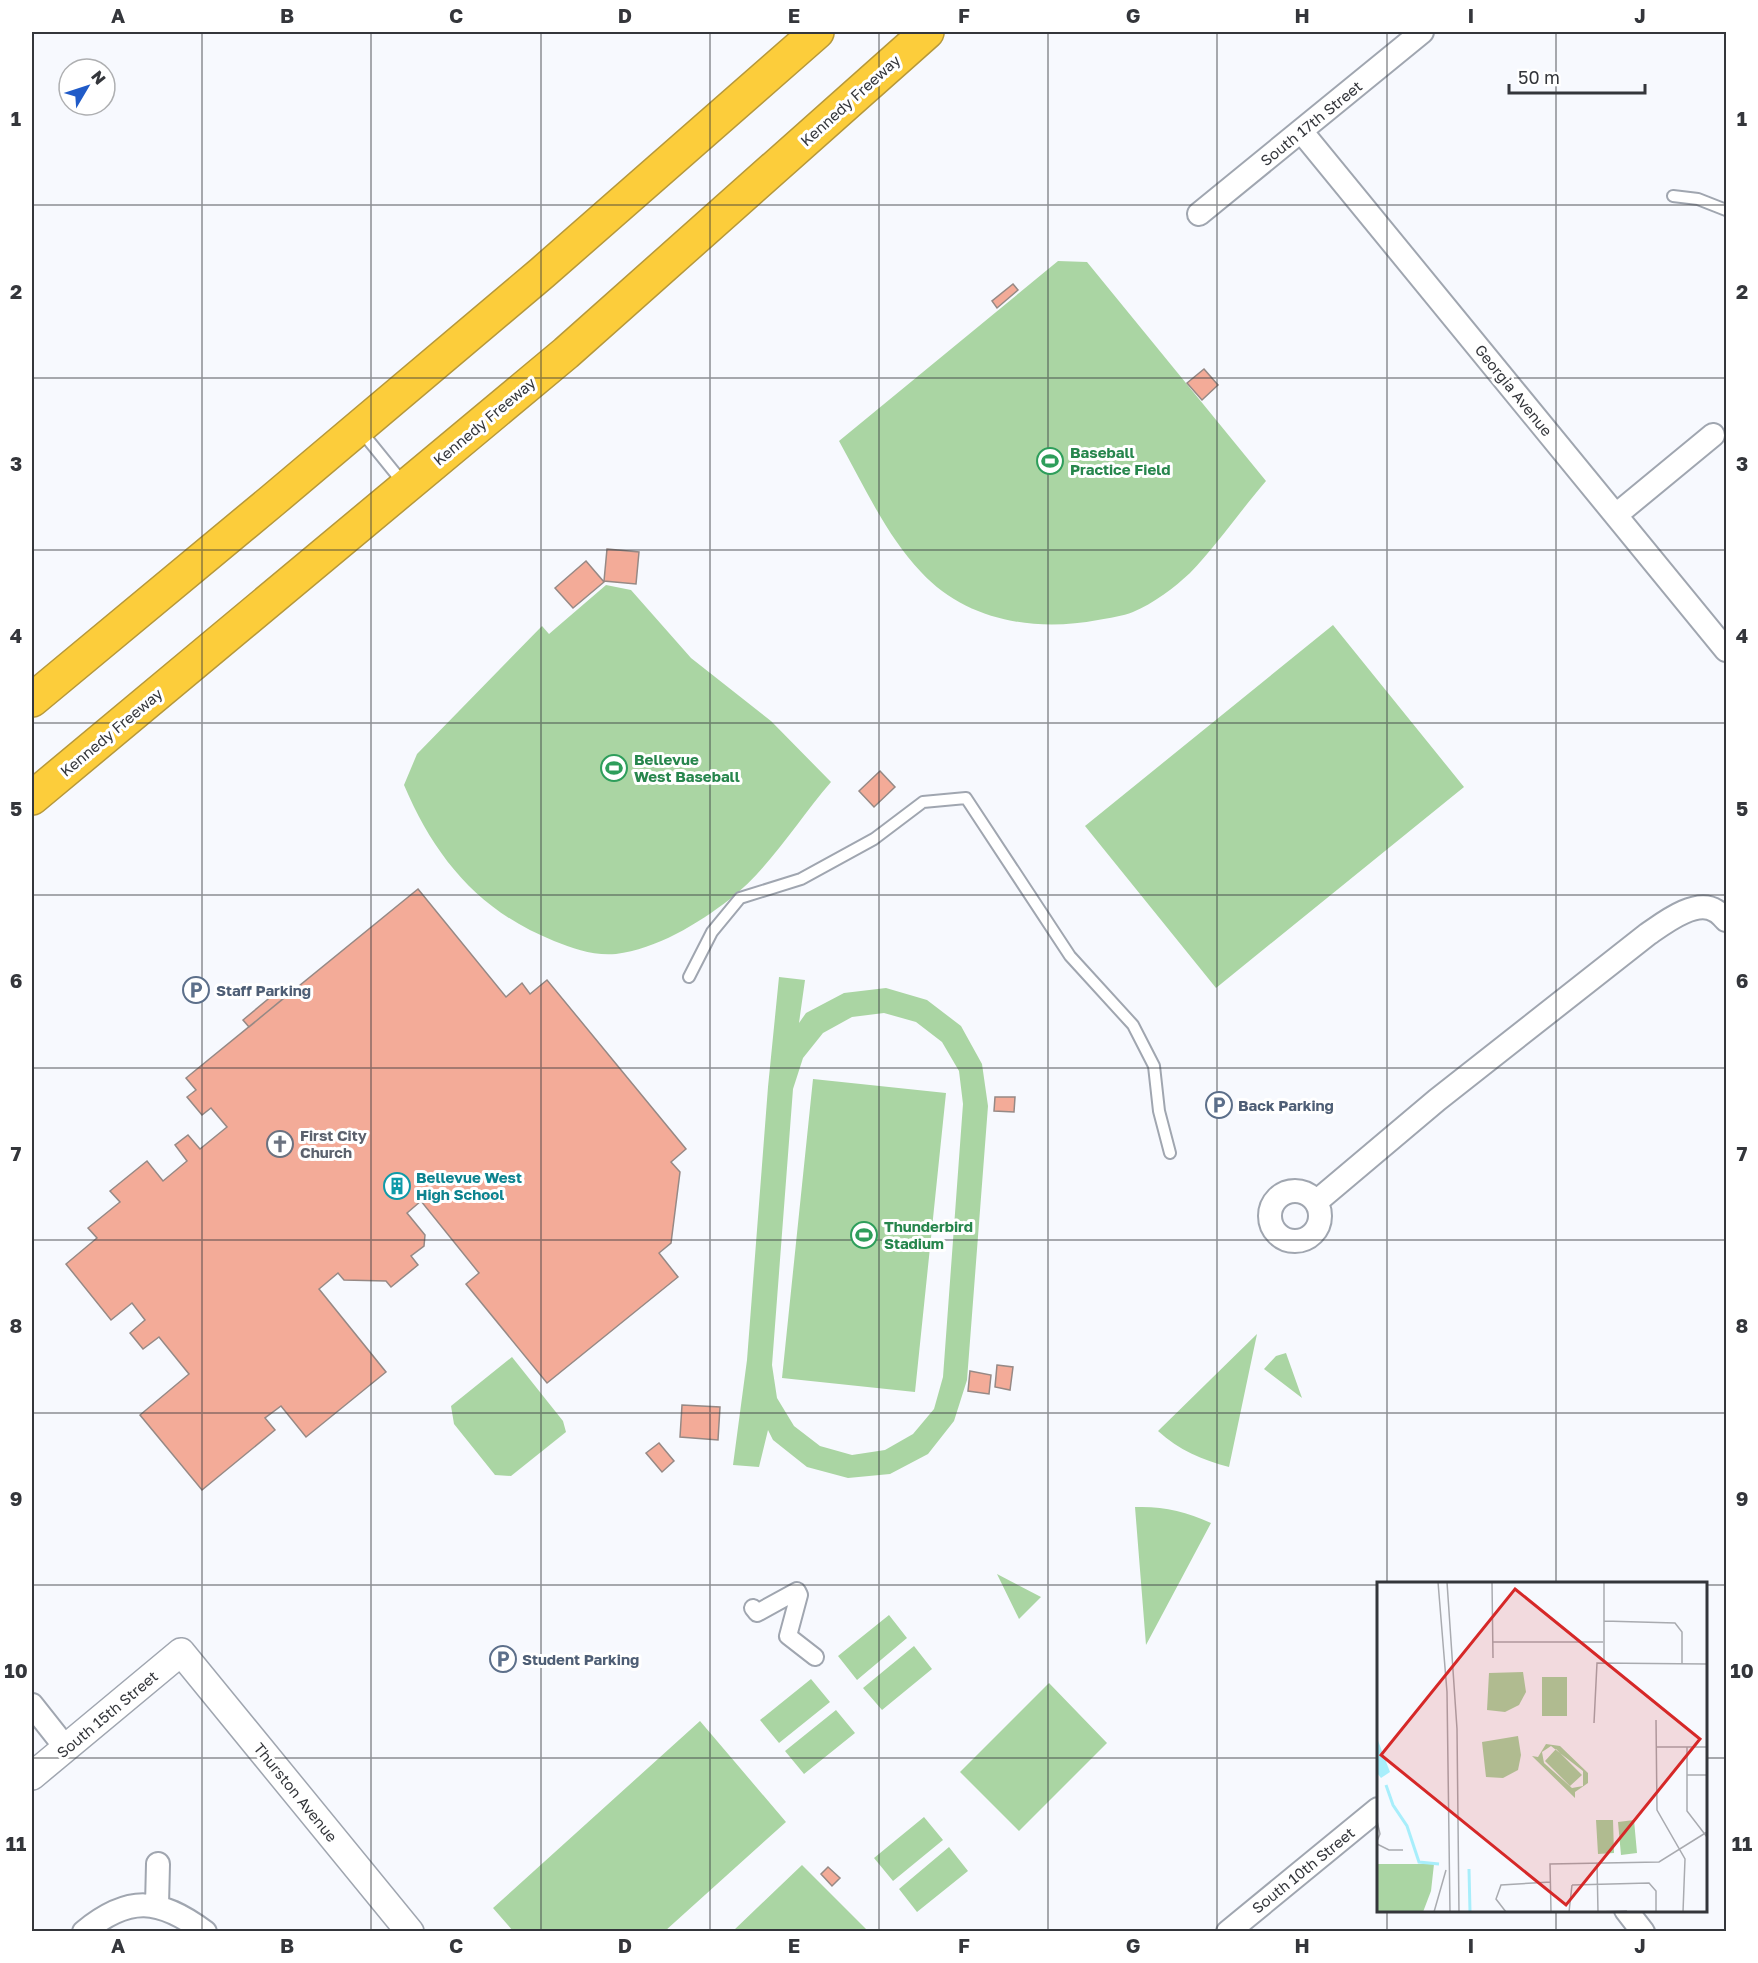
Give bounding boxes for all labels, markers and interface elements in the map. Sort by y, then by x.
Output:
text: A [111,3,125,27]
text: B [280,3,294,27]
text: C [449,3,463,27]
text: D [618,3,632,27]
text: E [788,3,800,27]
text: F [958,3,970,27]
text: G [1126,3,1140,27]
text: H [1294,3,1310,27]
text: I [1468,3,1474,27]
text: J [1634,3,1646,27]
street label: Kennedy Freeway [797,50,904,149]
north arrow [57,57,117,117]
scale bar [1509,57,1646,95]
text: 50 m [1518,66,1560,88]
text: N [87,67,110,89]
street label: South 17th Street [1257,77,1365,169]
text: 1 [11,106,21,130]
text: 1 [1737,106,1747,130]
text: 2 [10,279,22,303]
text: 2 [1736,279,1748,303]
street label: Georgia Avenue [1472,341,1557,440]
street label: Kennedy Freeway [429,373,539,469]
place label: Baseball Practice Field [1070,443,1170,478]
sports icon: Baseball Practice Field [1035,446,1065,476]
text: 3 [10,451,22,475]
text: 3 [1736,451,1748,475]
text: 4 [10,623,22,647]
text: 4 [1736,623,1748,647]
street label: Kennedy Freeway [56,684,166,780]
place label: Bellevue West Baseball [634,750,740,785]
sports icon: Bellevue West Baseball [599,753,629,783]
text: 5 [10,796,22,820]
text: 5 [1736,796,1748,820]
text: 6 [10,968,22,992]
text: 6 [1736,968,1748,992]
parking icon: Staff Parking [181,975,211,1005]
place label: Staff Parking [216,981,311,999]
parking icon: Back Parking [1204,1090,1234,1120]
place label: Back Parking [1238,1096,1334,1114]
place label: First City Church [300,1126,367,1161]
church icon: First City Church [265,1129,295,1159]
text: 7 [11,1141,22,1165]
text: 7 [1737,1141,1748,1165]
place label: Bellevue West High School [416,1168,522,1203]
building icon: Bellevue West High School [382,1171,412,1201]
place label: Thunderbird Stadium [884,1217,973,1252]
sports icon: Thunderbird Stadium [849,1220,879,1250]
text: 8 [10,1313,22,1337]
text: 8 [1736,1313,1748,1337]
text: 9 [10,1486,22,1510]
text: 9 [1736,1486,1748,1510]
inset map [1377,1582,1707,1912]
parking icon: Student Parking [488,1644,518,1674]
place label: Student Parking [522,1650,639,1668]
text: 10 [4,1658,28,1682]
text: 10 [1730,1658,1754,1682]
street label: South 15th Street [53,1667,161,1761]
street label: Thurston Avenue [251,1739,342,1845]
street label: South 10th Street [1248,1823,1358,1917]
text: 11 [6,1831,26,1855]
text: 11 [1732,1831,1752,1855]
text: A [111,1933,125,1957]
text: B [280,1933,294,1957]
text: C [449,1933,463,1957]
text: D [618,1933,632,1957]
text: E [788,1933,800,1957]
text: F [958,1933,970,1957]
text: G [1126,1933,1140,1957]
text: H [1294,1933,1310,1957]
text: I [1468,1933,1474,1957]
text: J [1634,1933,1646,1957]

